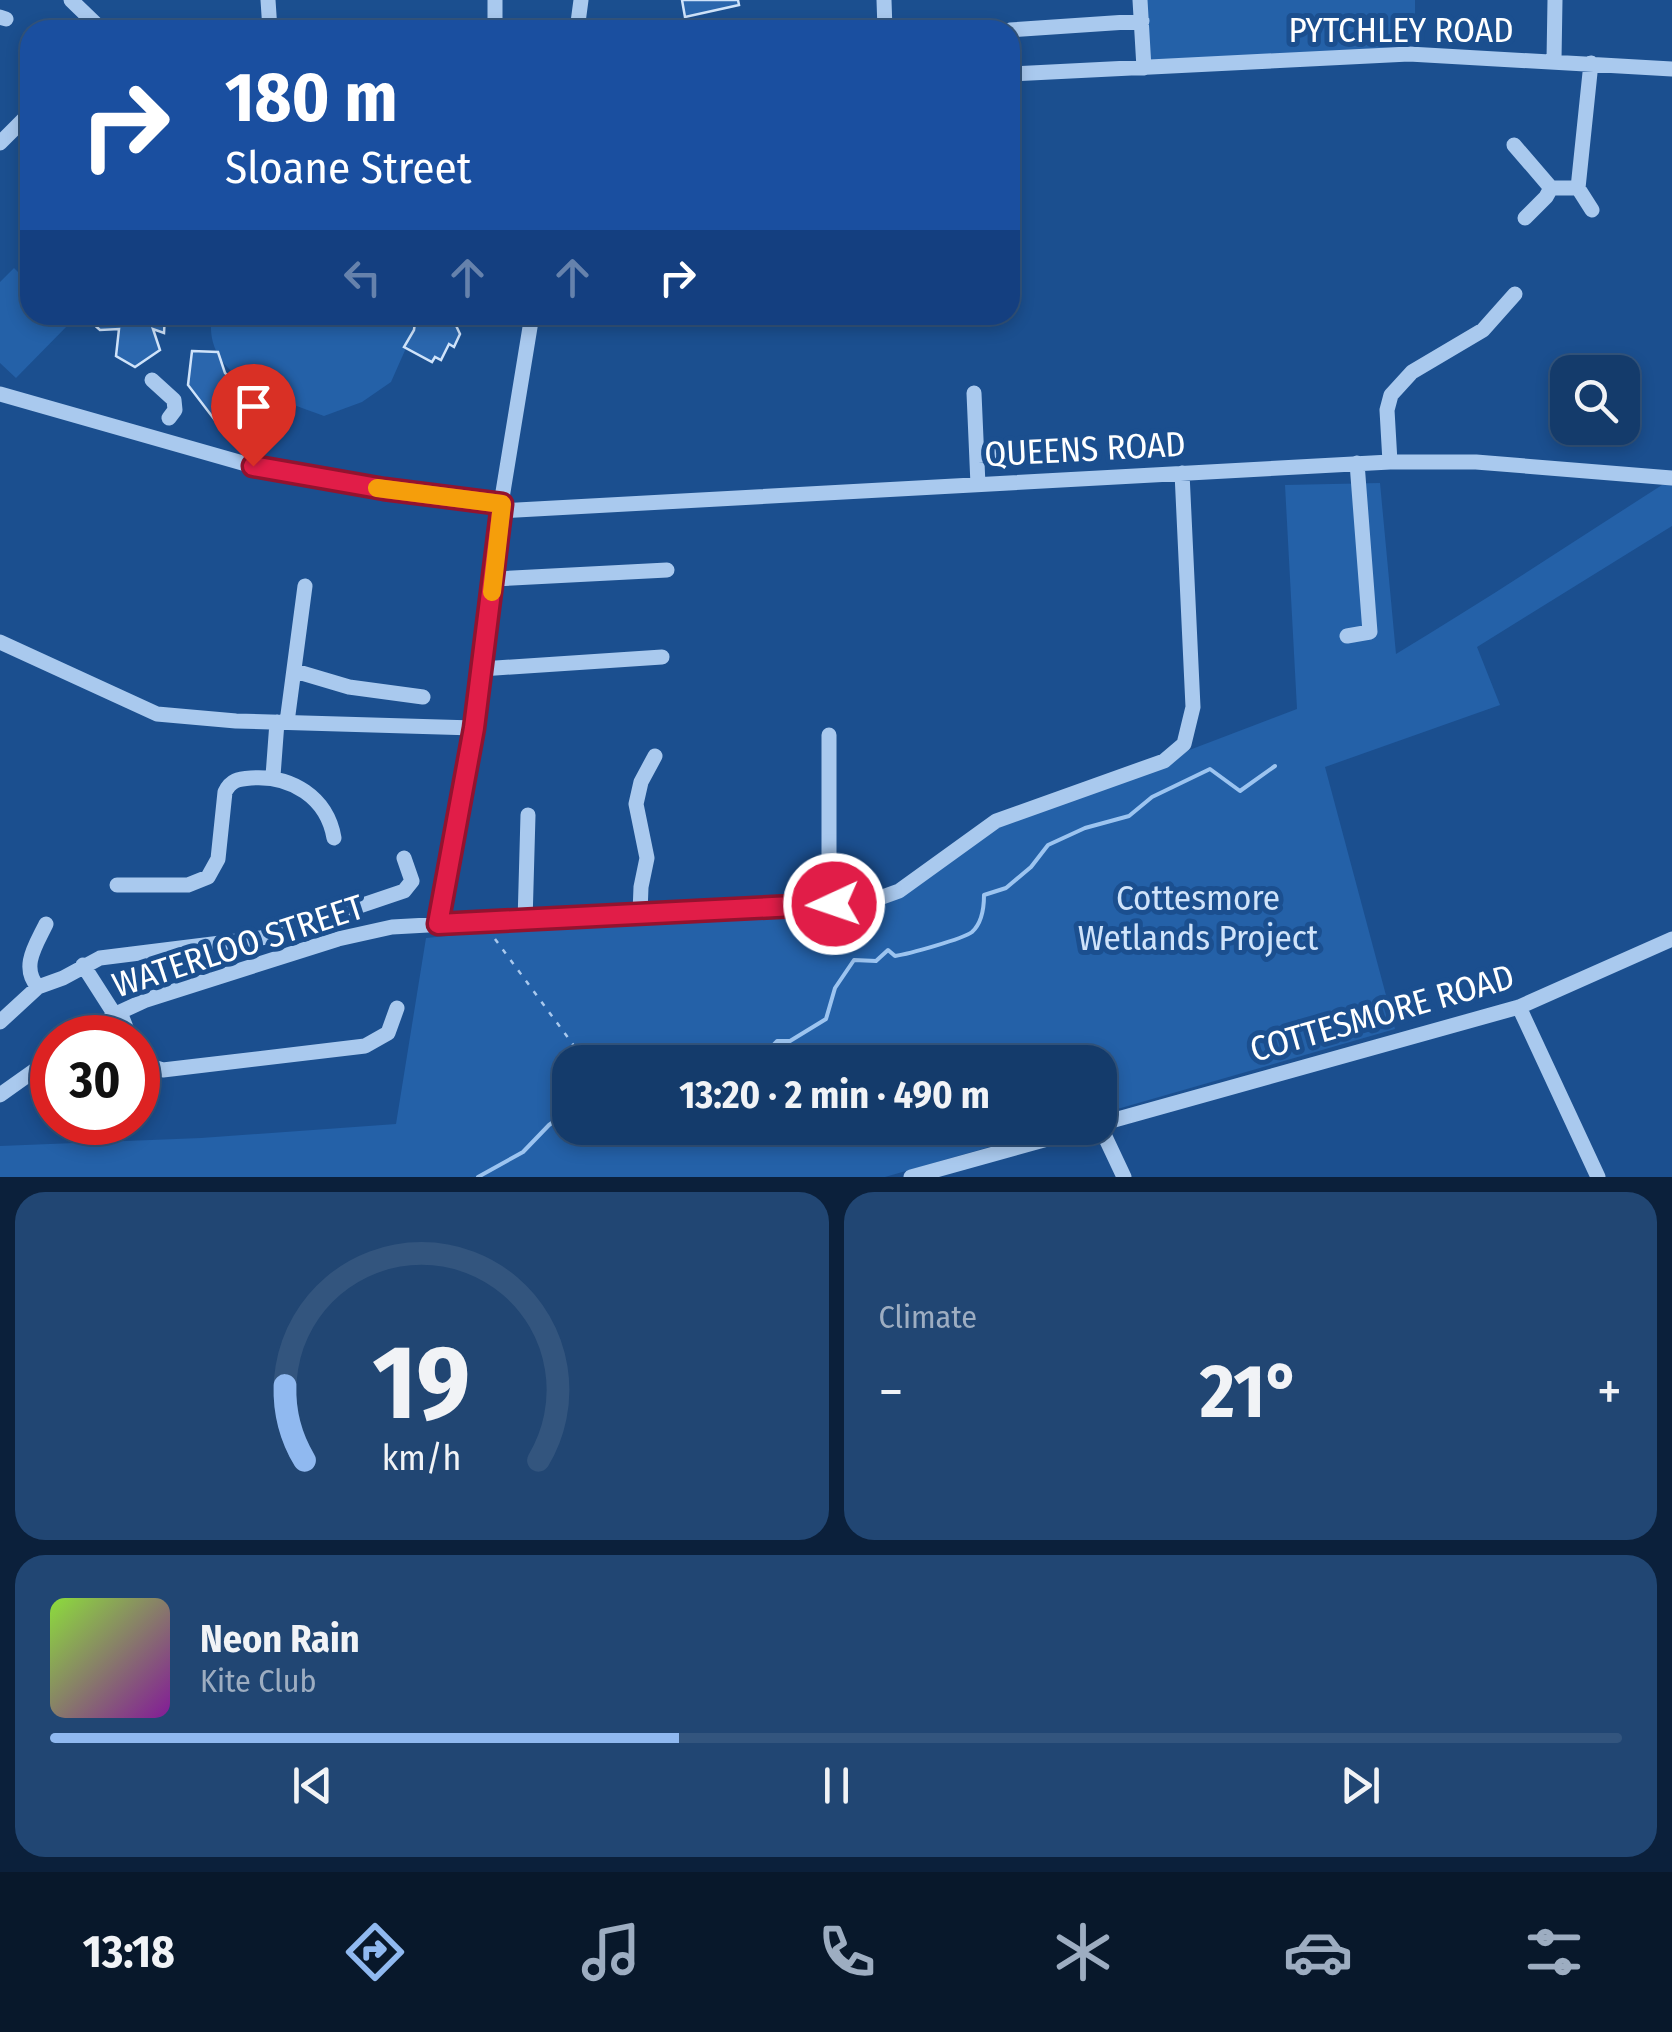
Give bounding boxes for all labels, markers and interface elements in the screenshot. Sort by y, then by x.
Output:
street label: PYTCHLEY ROAD [1289,9,1513,51]
text: 180 m [225,56,398,140]
icon: right [60,60,190,190]
text: Sloane Street [225,141,471,195]
icon: left [335,250,390,305]
icon: ahead [440,250,495,305]
icon: ahead [545,250,600,305]
icon: right [650,250,705,305]
map controls [1550,355,1640,445]
button: search [1550,355,1640,445]
pin [211,364,296,467]
icon: arrive [226,379,281,434]
street label: QUEENS ROAD [983,423,1187,475]
position arrow [782,852,886,956]
park label: Cottesmore Wetlands Project [1078,877,1319,959]
street label: WATERLOO STREET [107,885,370,1006]
street label: COTTESMORE ROAD [1245,955,1519,1071]
speed limit sign: 30 [30,1015,160,1145]
text: 13:20 · 2 min · 490 m [679,1072,990,1118]
text: Climate [879,1298,977,1336]
text: 19 [373,1321,471,1446]
text: 21° [1200,1347,1300,1437]
text: − [879,1359,903,1425]
text: + [1597,1359,1622,1425]
text: km/h [382,1437,462,1479]
text: Neon Rain [200,1616,360,1662]
text: Kite Club [200,1662,316,1700]
icon: previous [285,1758,340,1813]
icon: pause [809,1758,864,1813]
icon: next [1333,1758,1388,1813]
icon: directions [340,1917,410,1987]
icon: music [576,1917,646,1987]
icon: phone [812,1917,882,1987]
icon: climate [1048,1917,1118,1987]
icon: car [1283,1917,1353,1987]
icon: filters [1519,1917,1589,1987]
text: 13:18 [83,1925,175,1979]

